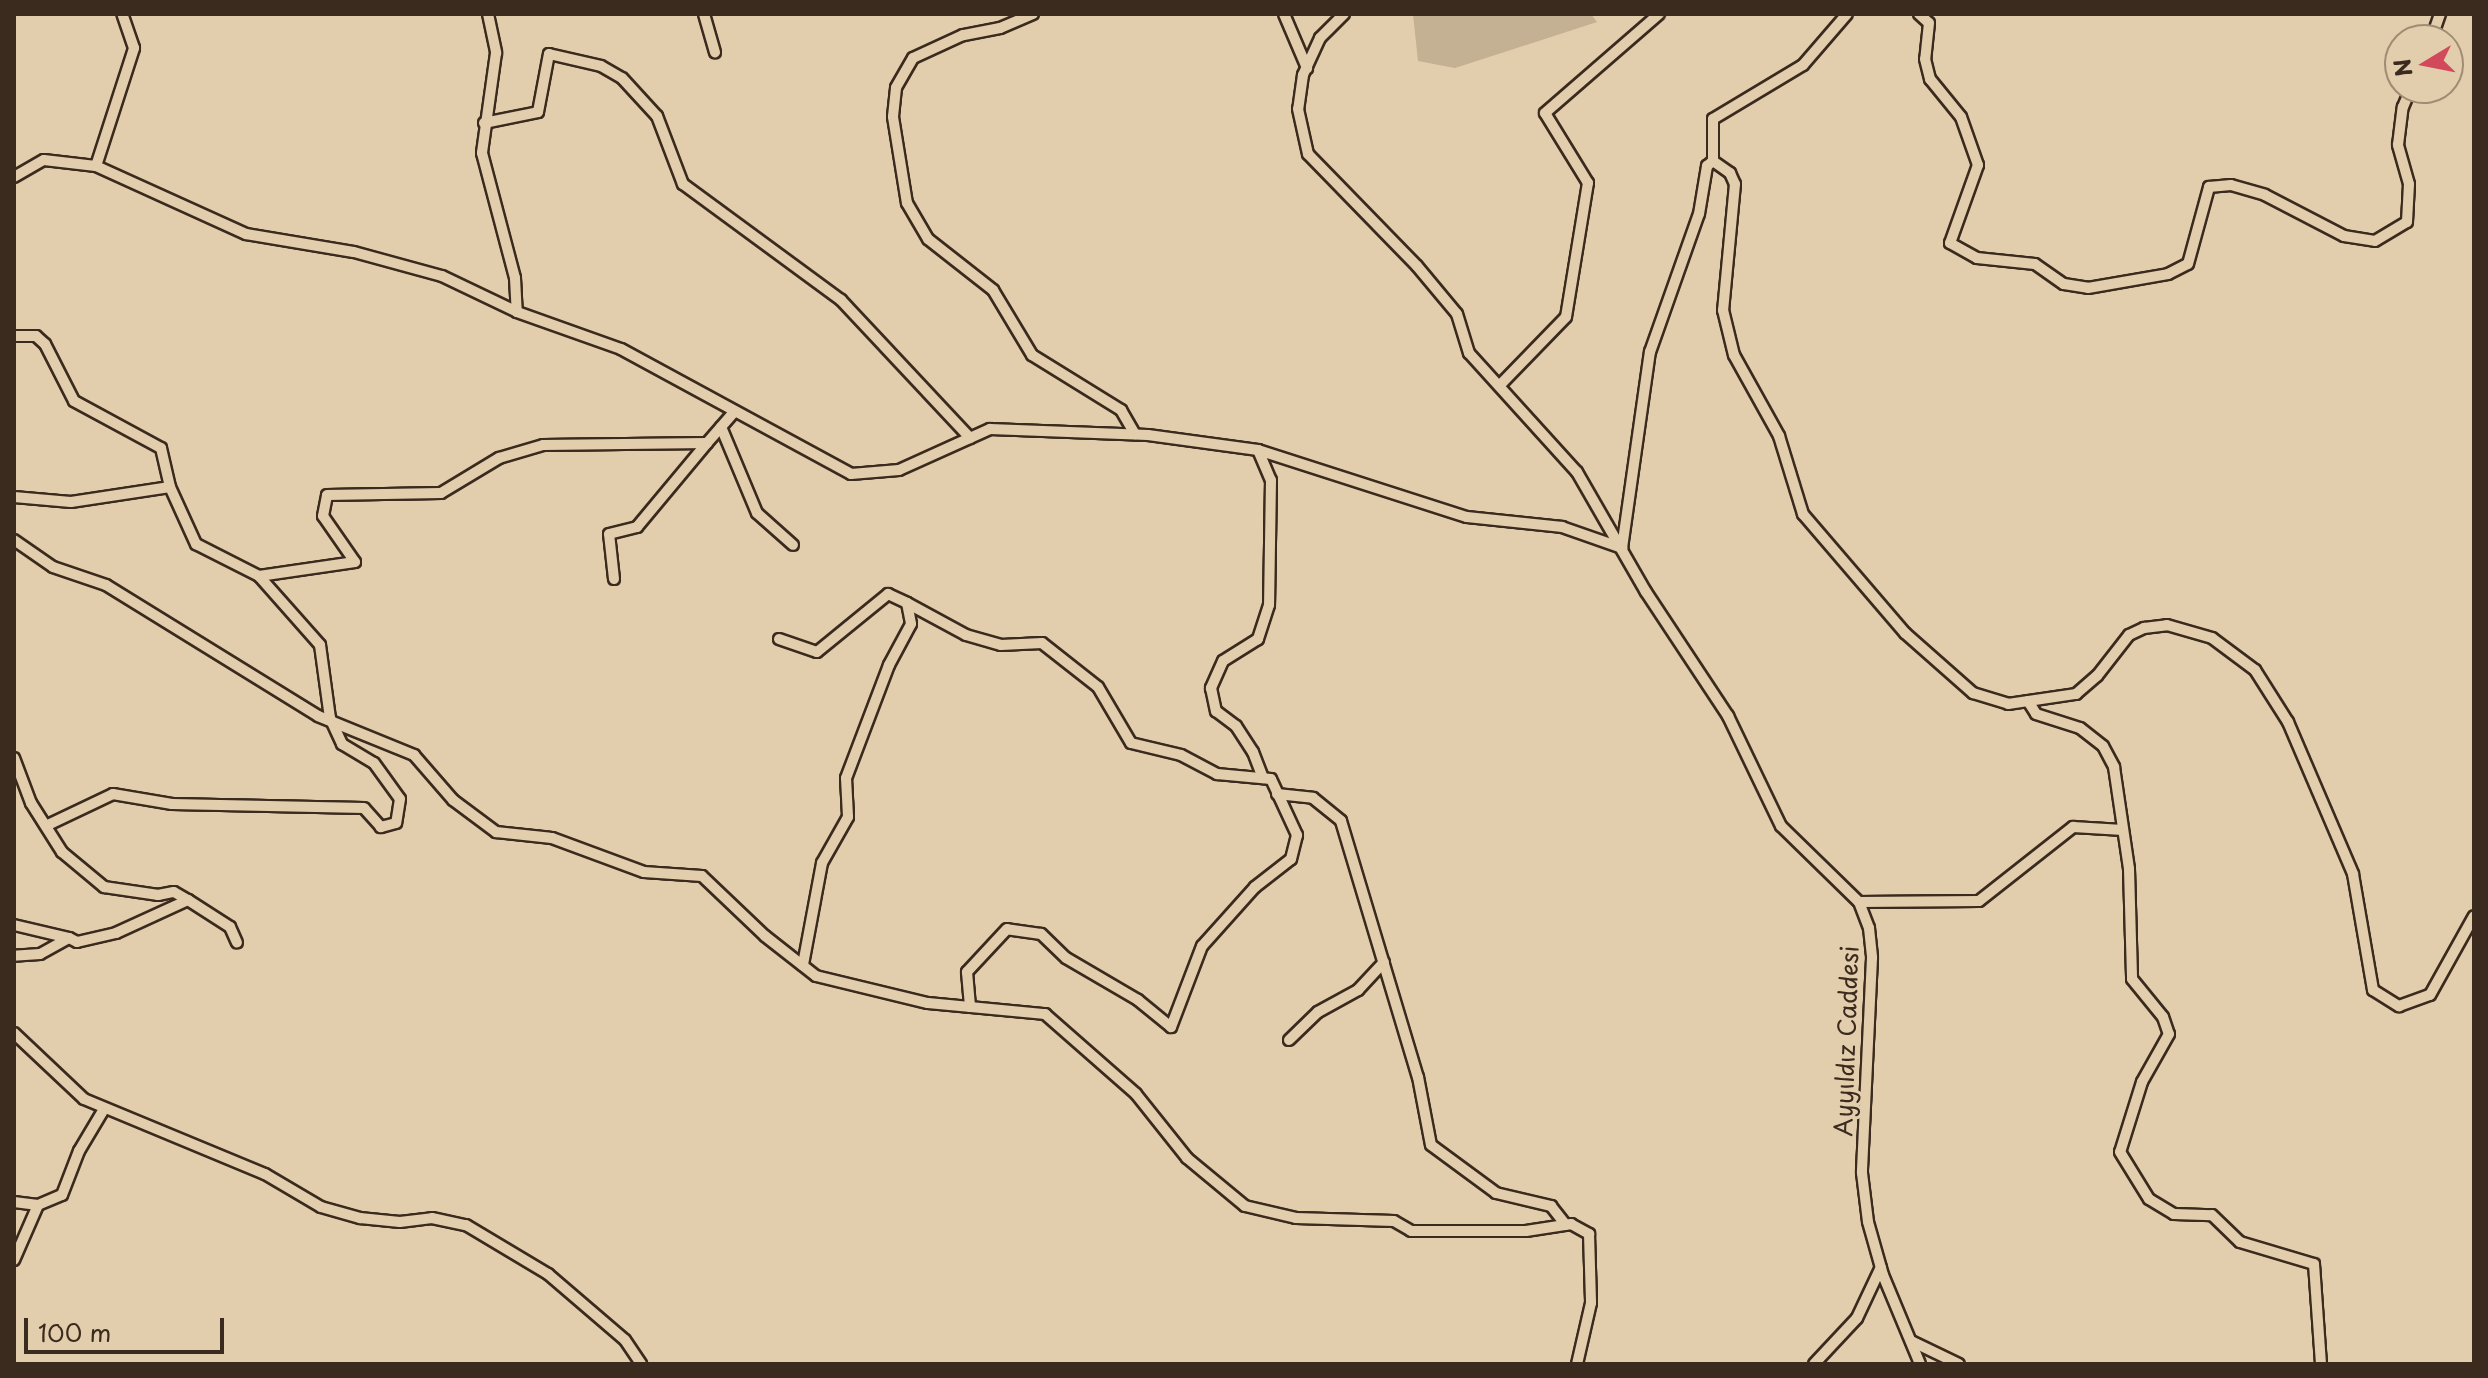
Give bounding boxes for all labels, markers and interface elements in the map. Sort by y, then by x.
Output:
north arrow [2384,24,2464,104]
text: N [2384,56,2420,79]
street label: Ayyıldız Caddesi [1828,945,1864,1137]
scale bar [28,1302,228,1352]
text: 100 m [38,1314,111,1350]

